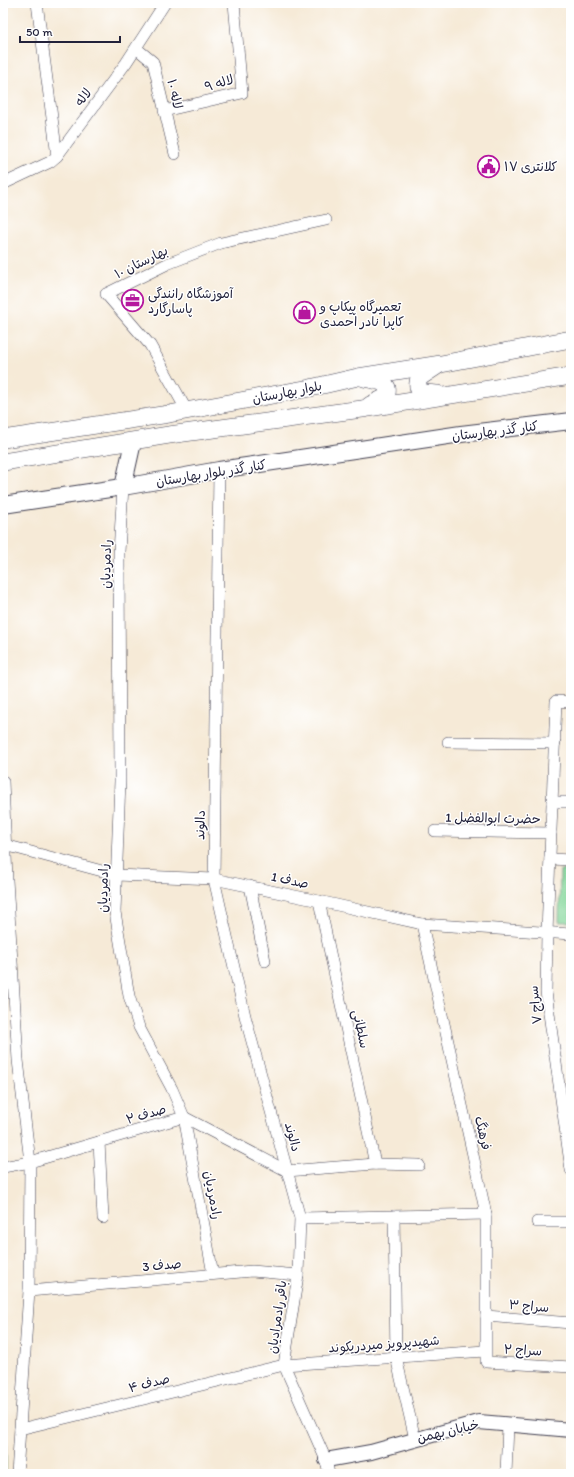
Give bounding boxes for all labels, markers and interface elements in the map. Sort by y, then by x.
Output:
scale bar [20,18,120,44]
text: 50 m [26,25,52,39]
street label: لاله ۹ [203,72,235,94]
street label: لاله ۱۰ [164,78,186,110]
street label: لاله [72,85,94,109]
public building icon: کلانتری ۱۷ [475,153,501,179]
place label: کلانتری ۱۷ [504,159,558,174]
street label: بهارستان ۱۰ [112,243,171,282]
place label: آموزشگاه رانندگی پاسارگارد [148,286,234,317]
office icon: آموزشگاه رانندگی پاسارگارد [119,287,145,313]
place label: تعمیرگاه پیکاپ و کاپرا نادر احمدی [319,299,405,330]
shop icon: تعمیرگاه پیکاپ و کاپرا نادر احمدی [292,300,318,326]
street label: بلوار بهارستان [251,378,323,407]
street label: کنار گذر بهارستان [451,418,539,445]
street label: کنار گذر بلوار بهارستان [155,457,268,490]
street label: رادمردیان [98,539,115,589]
street label: دالوند [192,810,209,840]
street label: حضرت ابوالفضل 1 [445,810,541,827]
street label: رادمردیان [95,863,112,913]
street label: صدف 1 [270,869,310,891]
street label: سراج ۷ [526,985,546,1025]
street label: سلطانی [348,1008,372,1050]
street label: صدف ۲ [124,1101,168,1127]
street label: فرهنگ [472,1114,494,1152]
street label: دالوند [281,1121,304,1154]
street label: رادمردیان [200,1169,225,1221]
street label: صدف 3 [142,1256,182,1274]
street label: باقر رادمرادیان [264,1279,291,1355]
street label: سراج ۳ [508,1297,550,1317]
street label: شهیدپرویز میردریکوند [328,1333,440,1356]
street label: سراج ۲ [503,1342,543,1360]
street label: صدف ۴ [127,1371,171,1395]
street label: خیابان بهمن [416,1417,481,1446]

